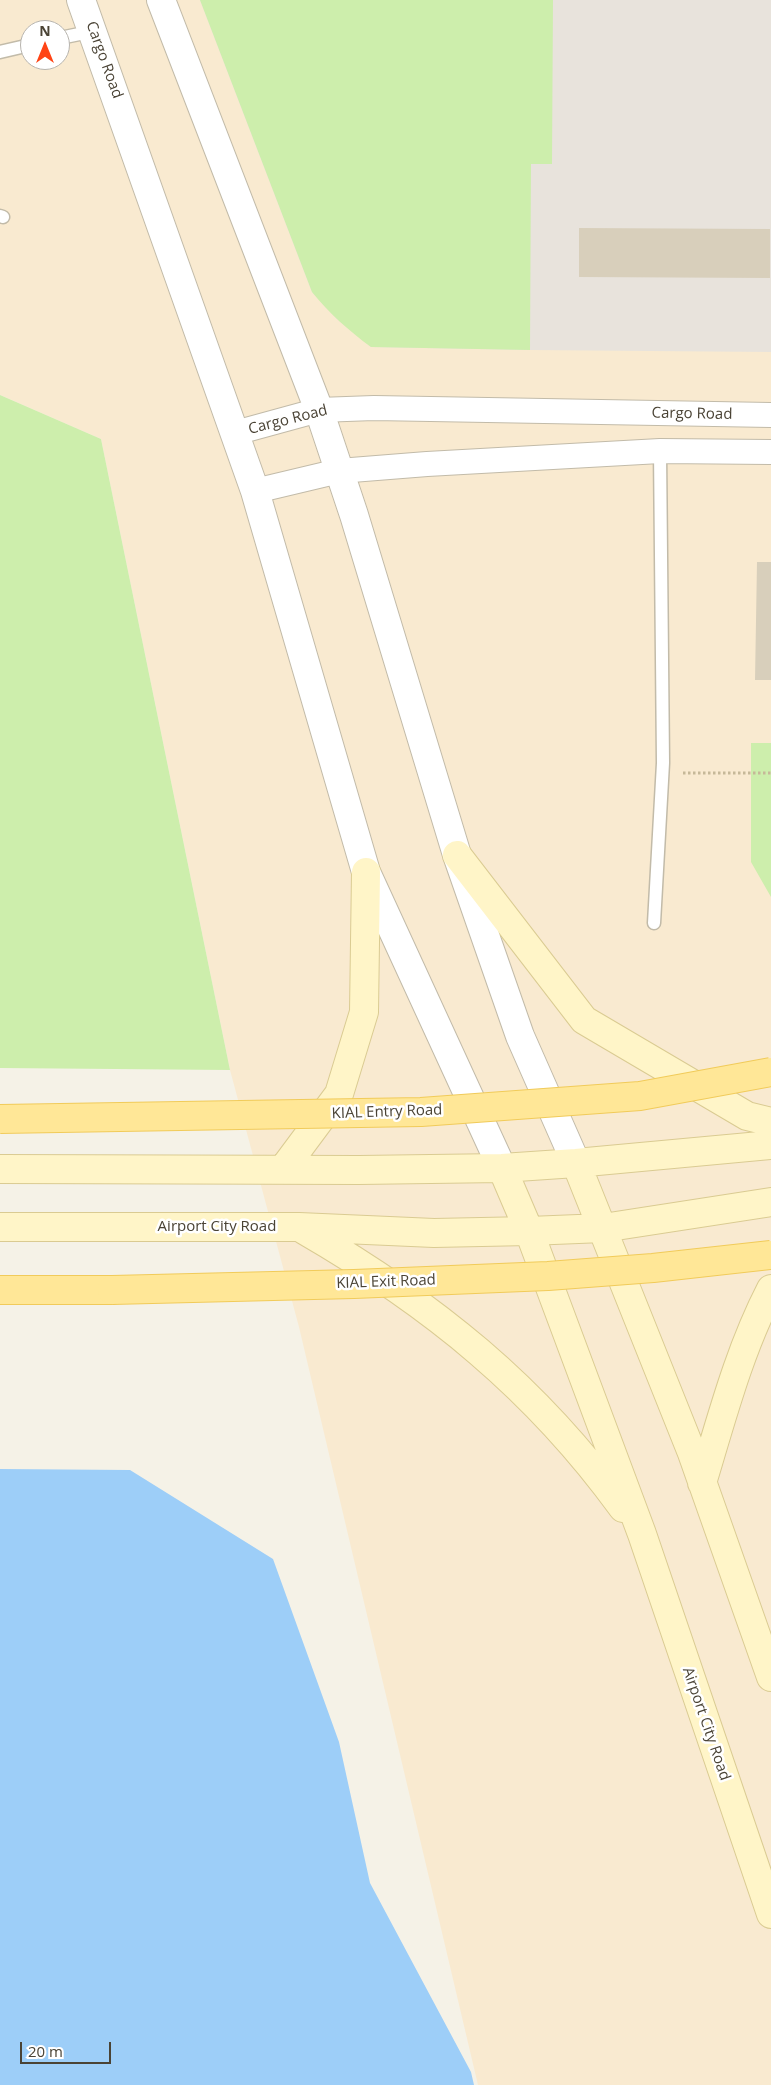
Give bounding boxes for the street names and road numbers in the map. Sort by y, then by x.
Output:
street label: Cargo Road [82,19,126,101]
street label: Cargo Road [247,401,329,439]
street label: Cargo Road [651,404,733,424]
street label: KIAL Entry Road [331,1101,443,1123]
street label: Airport City Road [158,1218,276,1236]
street label: KIAL Exit Road [336,1271,436,1293]
street label: Airport City Road [678,1665,734,1783]

